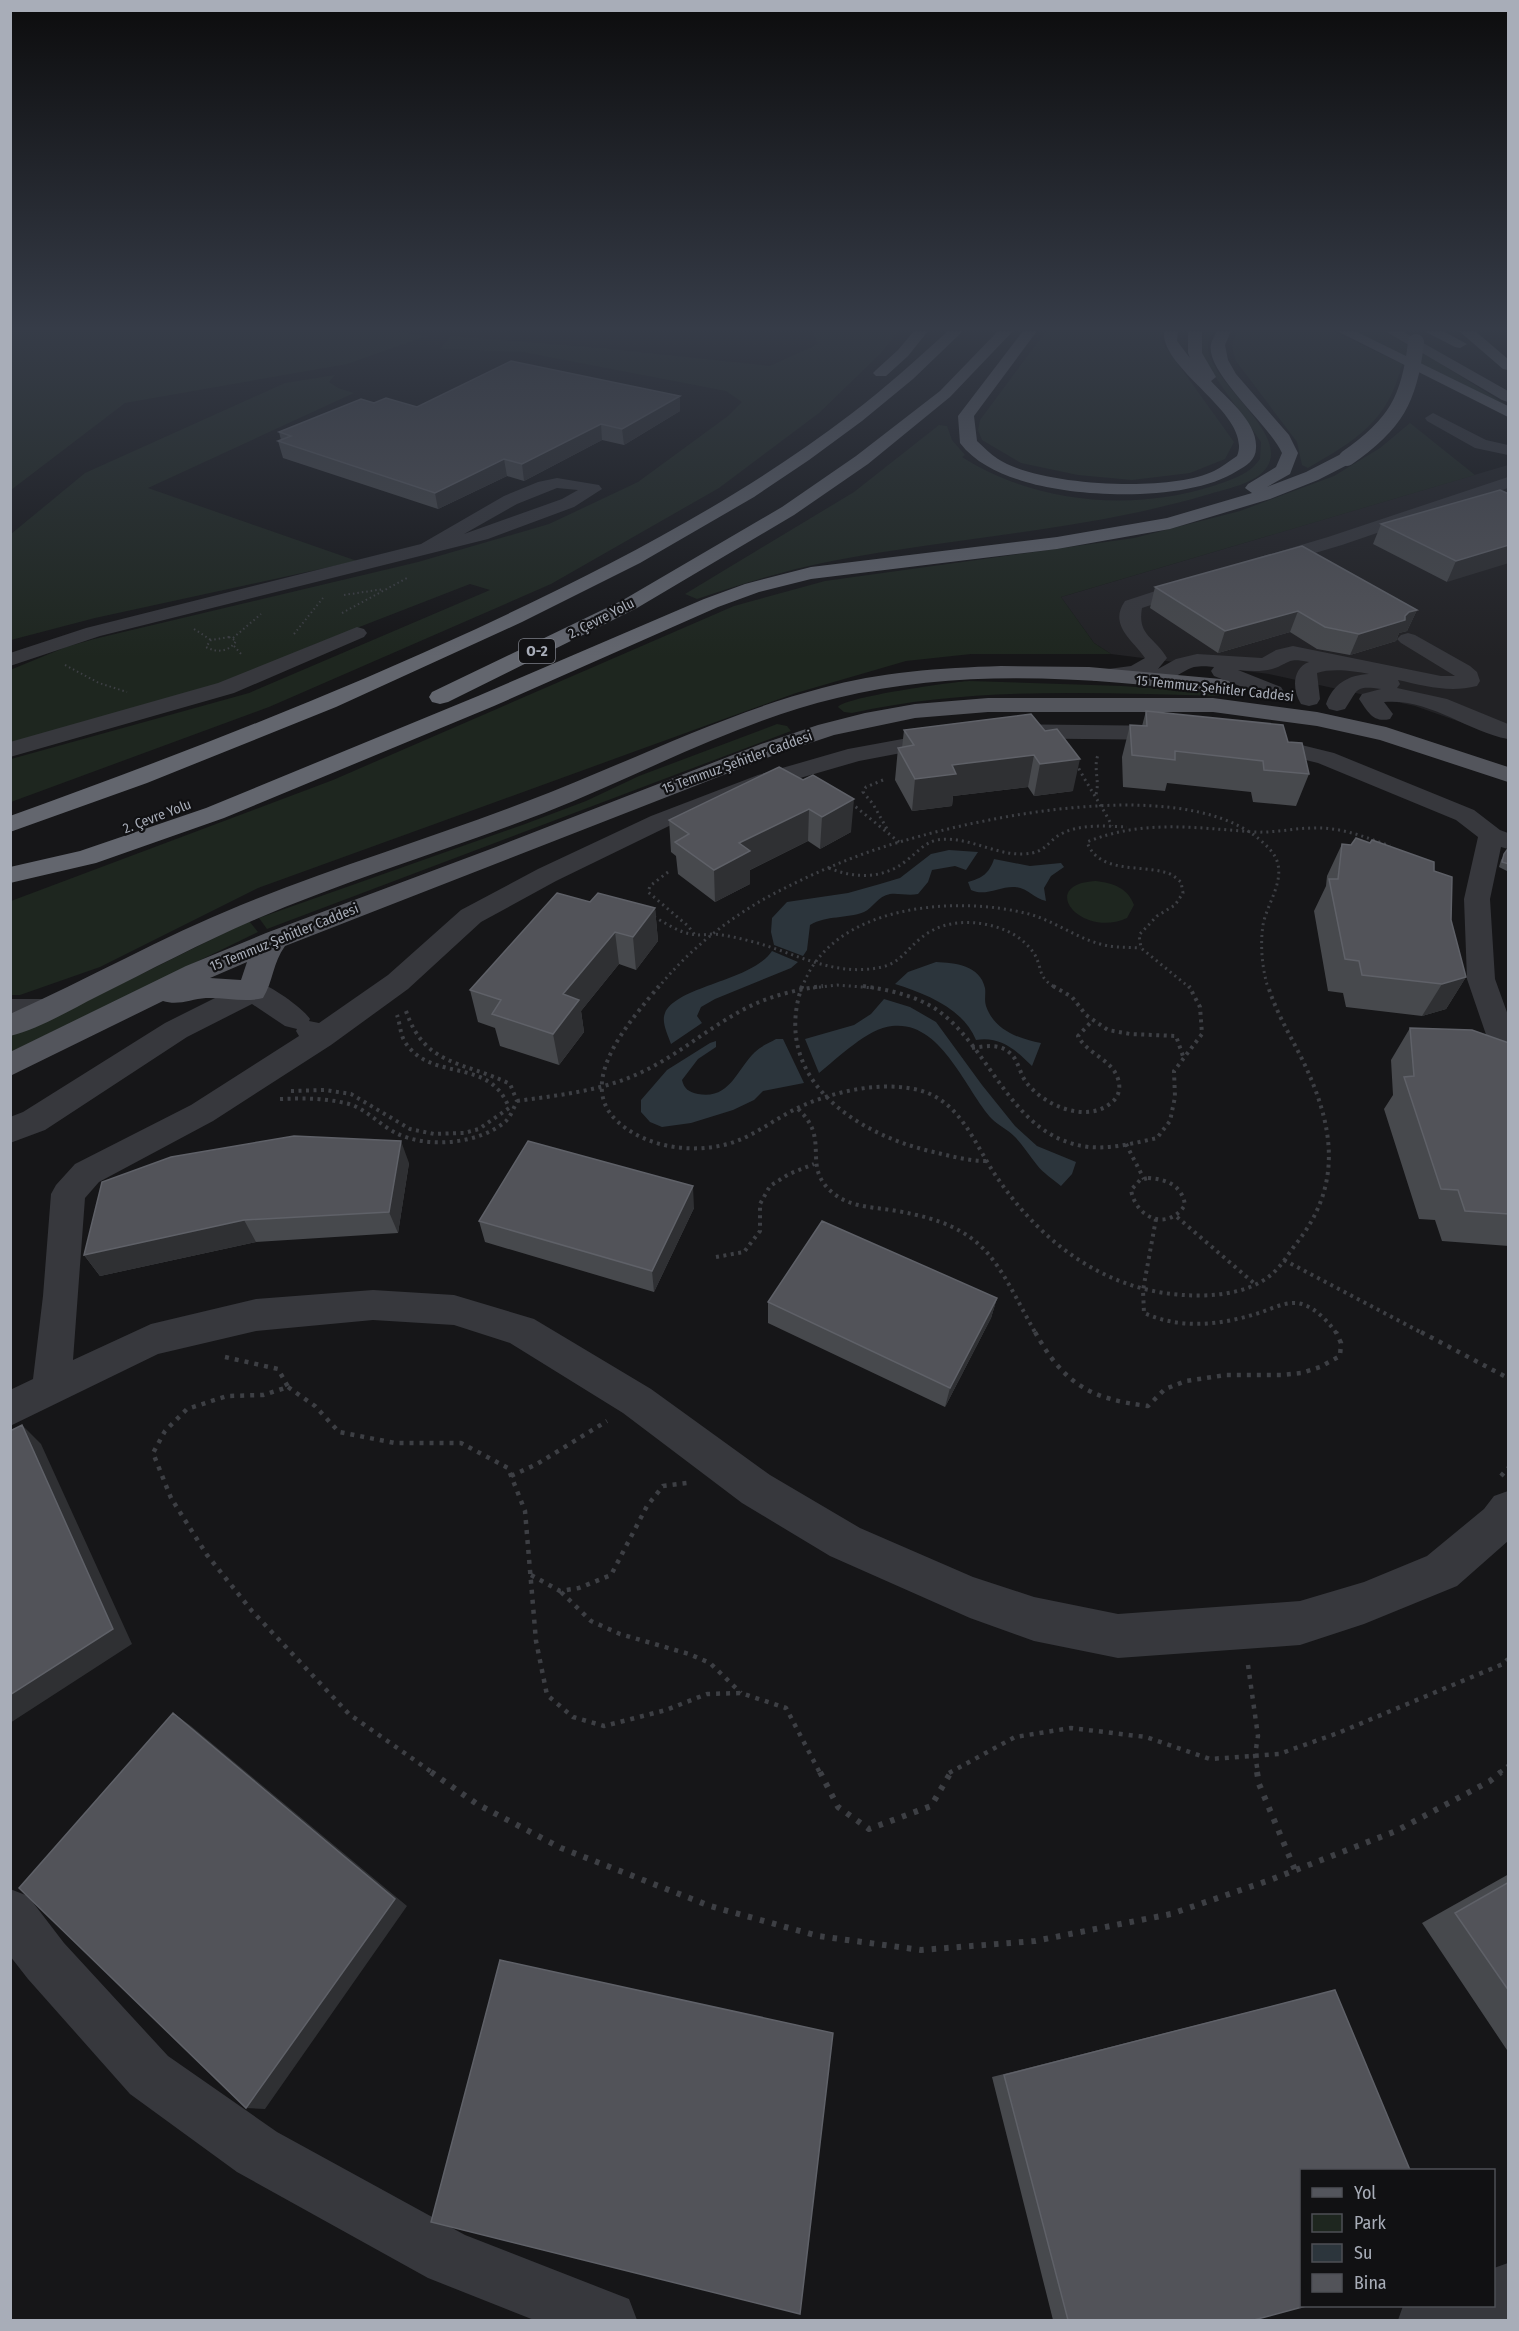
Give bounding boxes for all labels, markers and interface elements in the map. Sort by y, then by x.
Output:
street label: 2. Çevre Yolu [565,595,637,642]
road number: O-2 [519,639,555,663]
street label: 15 Temmuz Şehitler Caddesi [1135,672,1295,705]
street label: 15 Temmuz Şehitler Caddesi [660,727,815,798]
street label: 2. Çevre Yolu [121,796,194,837]
street label: 15 Temmuz Şehitler Caddesi [207,900,361,975]
legend [1300,2169,1495,2307]
text: Yol [1354,2182,1376,2204]
text: Park [1354,2212,1387,2234]
text: Su [1354,2242,1372,2264]
text: Bina [1354,2272,1387,2294]

